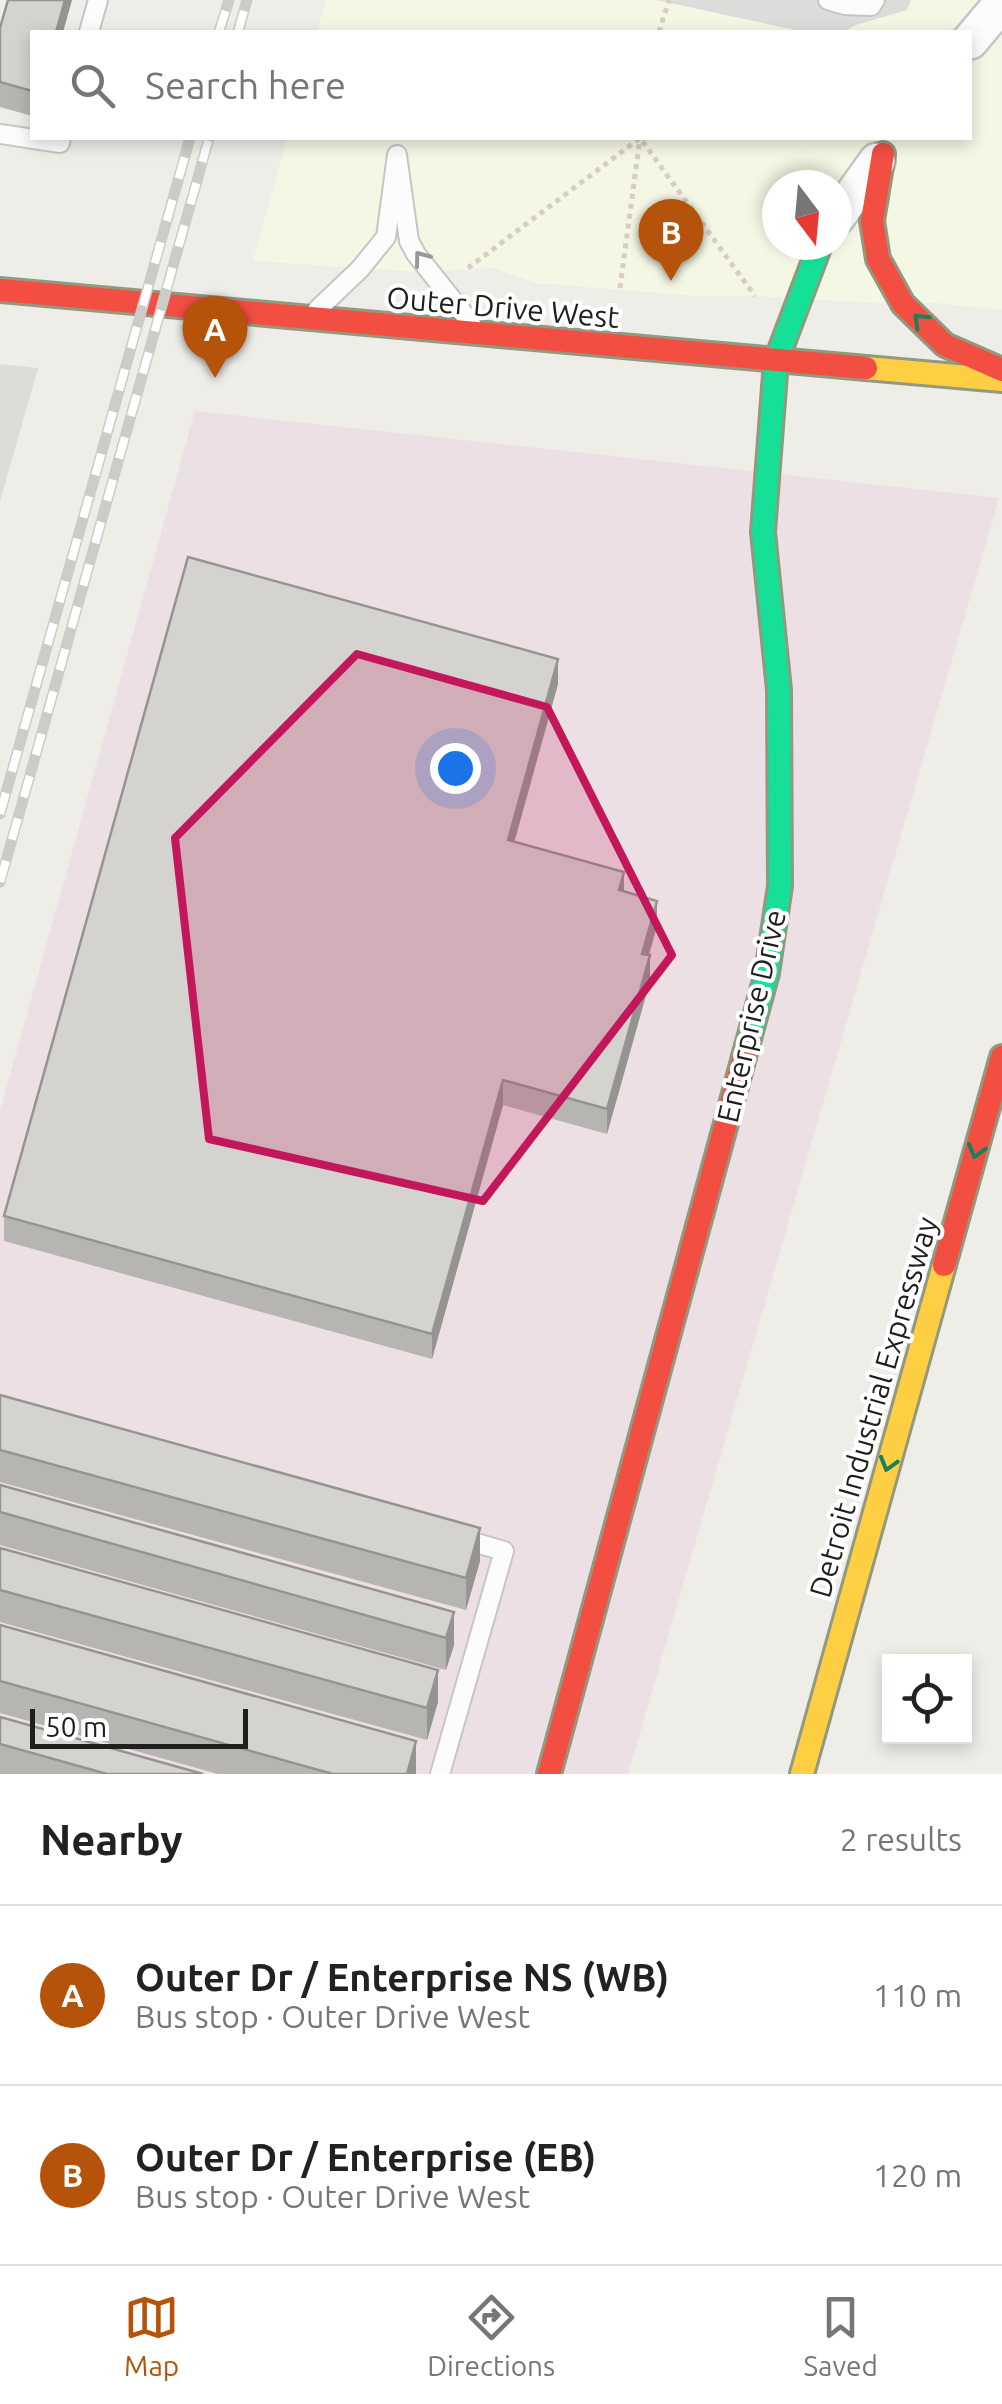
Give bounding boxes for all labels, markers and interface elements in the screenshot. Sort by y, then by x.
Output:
search box [30,30,972,140]
icon: search [65,58,120,113]
text: Search here [145,64,346,106]
north arrow [762,170,852,260]
pin: B [638,198,704,281]
one-way arrow [416,251,433,269]
street label: Outer Drive West [385,280,621,334]
pin: A [182,296,248,378]
one-way arrow [913,314,931,332]
your location [430,743,481,794]
street label: Enterprise Drive [710,906,792,1126]
one-way arrow [966,1141,987,1159]
street label: Detroit Industrial Expressway [802,1213,944,1601]
one-way arrow [879,1454,900,1472]
map controls [882,1654,972,1744]
button: locate [882,1654,972,1744]
scale bar [30,1704,248,1748]
text: 50 m [45,1711,107,1742]
text: Nearby [40,1816,183,1863]
text: 2 results [840,1821,962,1857]
text: Outer Dr / Enterprise NS (WB) [135,1956,669,1998]
text: A [61,1977,84,2013]
text: 110 m [873,1977,962,2013]
text: Bus stop · Outer Drive West [135,1998,530,2034]
text: Outer Dr / Enterprise (EB) [135,2136,596,2178]
text: B [62,2157,83,2193]
text: 120 m [873,2157,962,2193]
text: Bus stop · Outer Drive West [135,2178,530,2214]
tab: Map [124,2290,179,2381]
tab: Directions [427,2290,555,2381]
tab: Saved [803,2290,878,2381]

